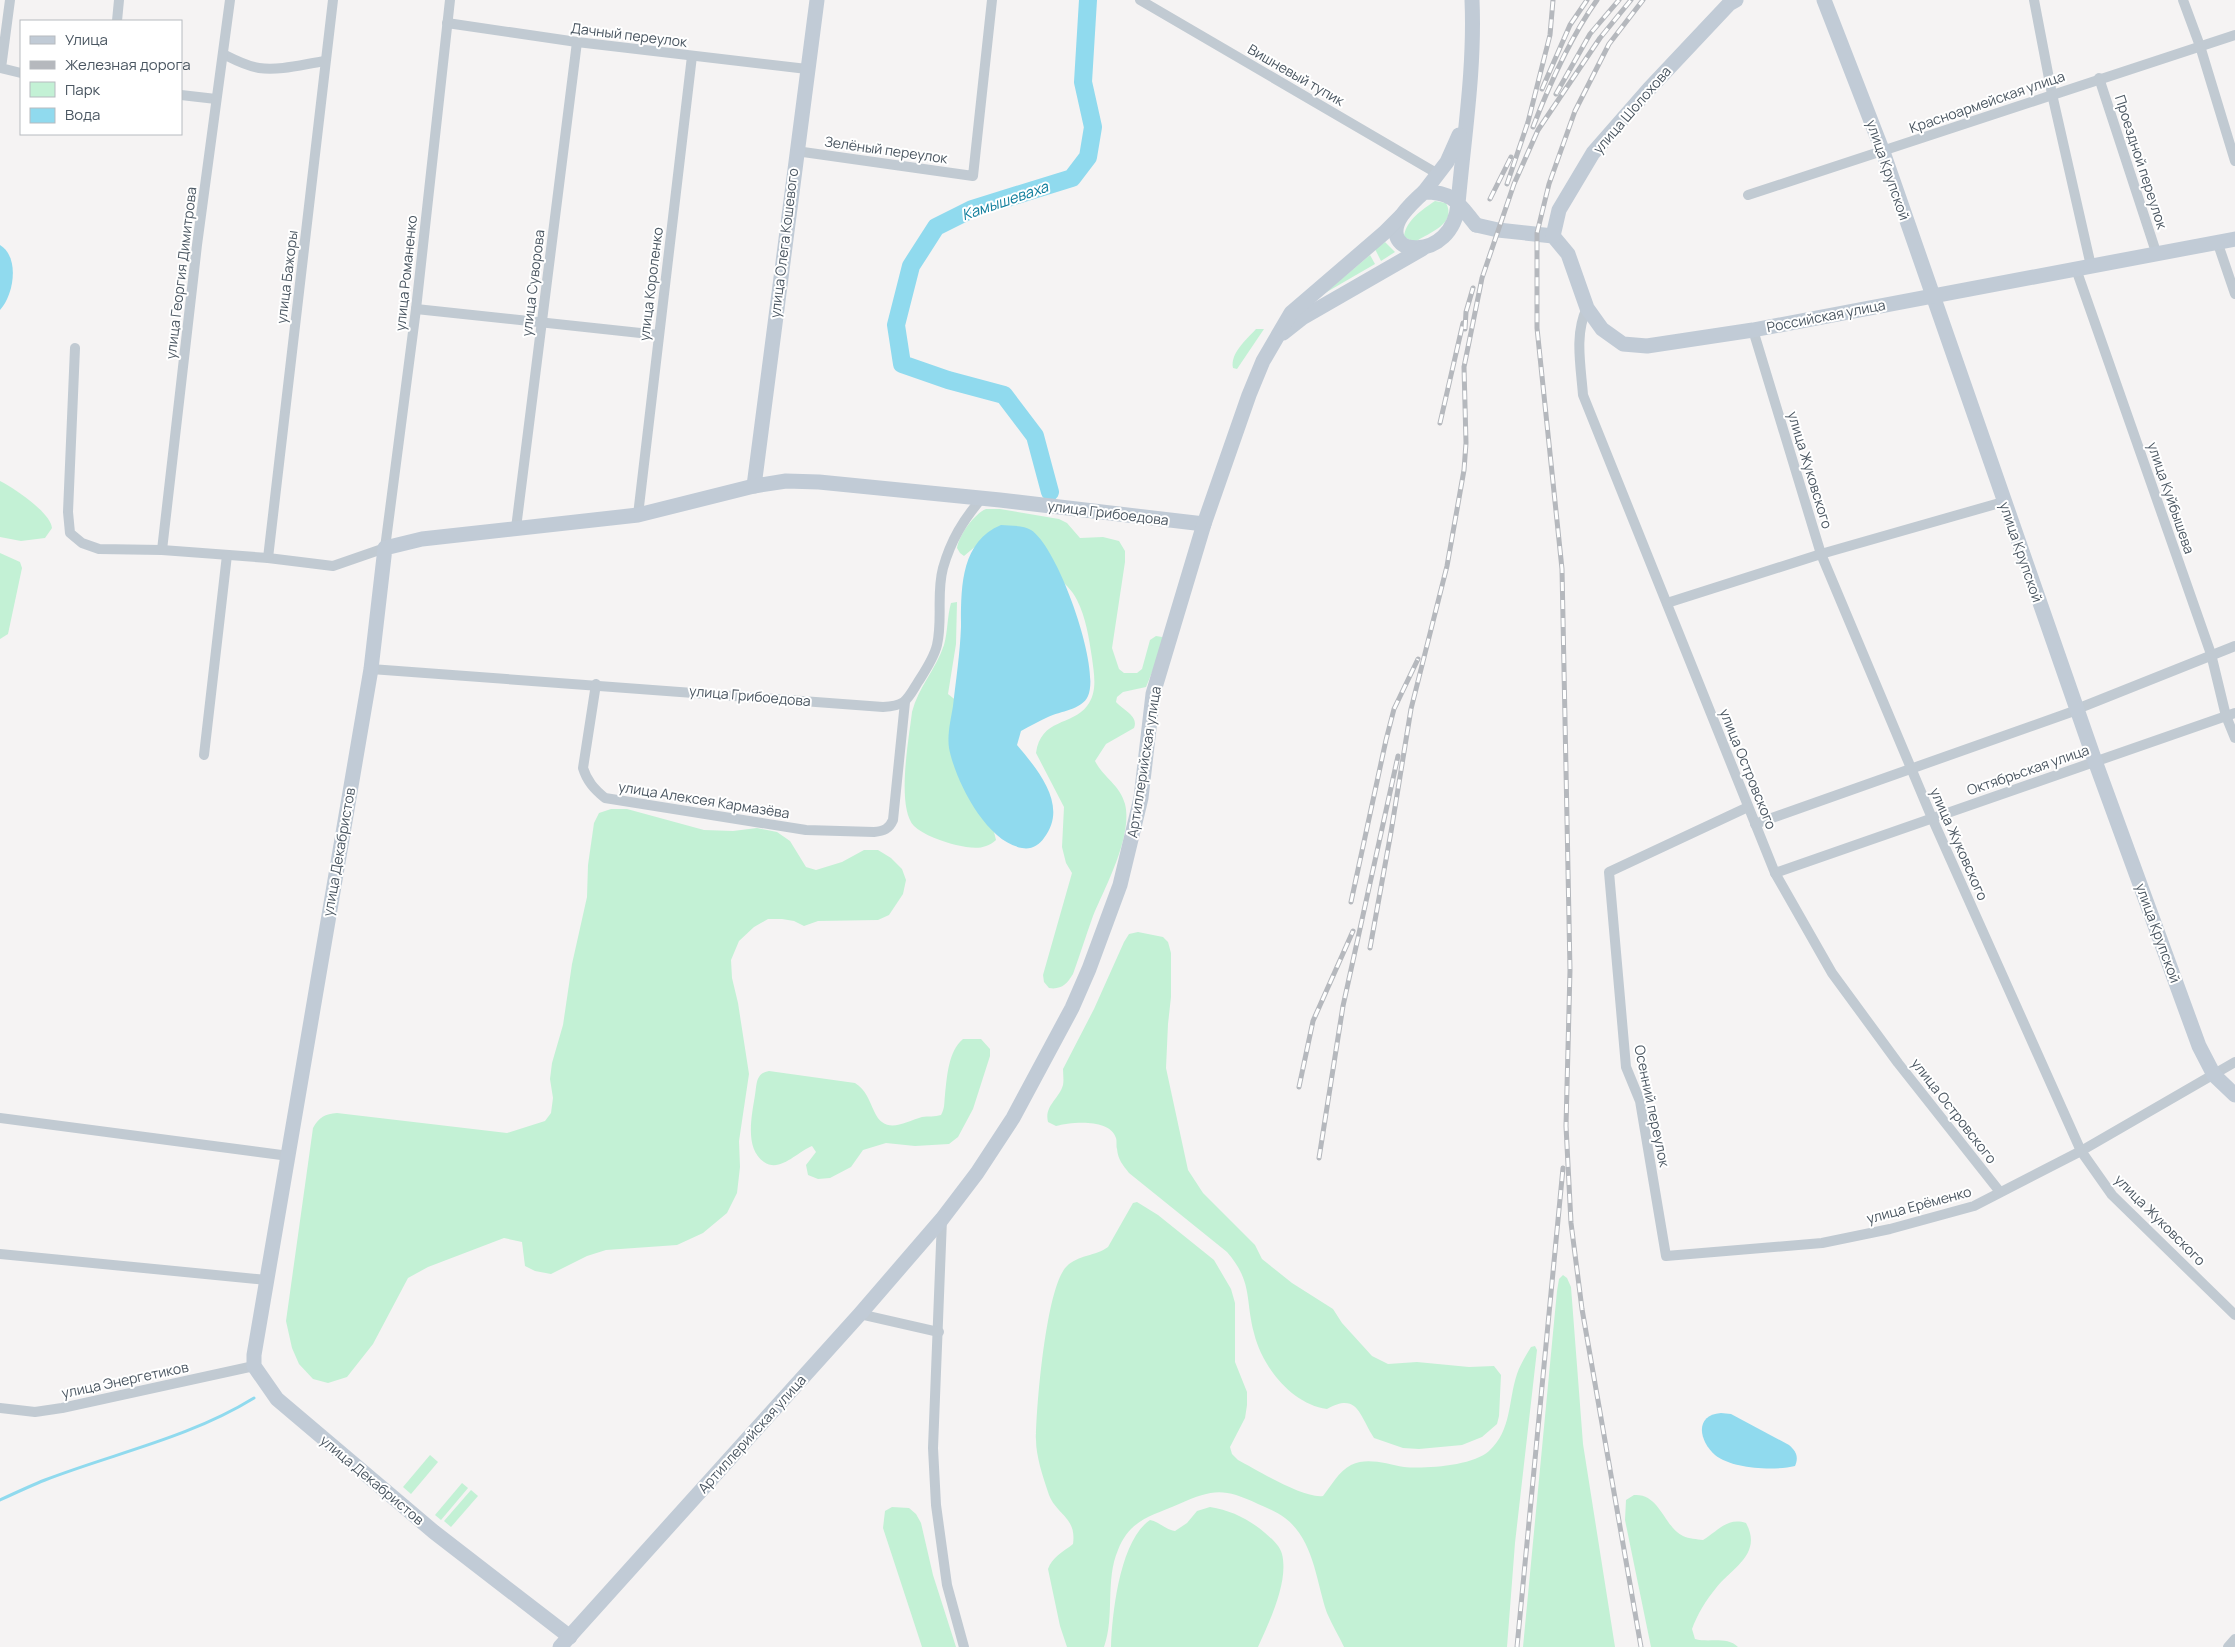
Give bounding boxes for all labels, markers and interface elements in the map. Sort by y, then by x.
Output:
street label: Дачный переулок [570,18,689,51]
legend [20,20,182,135]
text: Улица [65,29,108,50]
street label: Вишневый тупик [1245,39,1349,110]
text: Железная дорога [65,54,190,75]
street label: улица Шолохова [1588,62,1675,157]
street label: Красноармейская улица [1907,66,2067,137]
text: Парк [65,79,101,100]
street label: Проездной переулок [2111,92,2172,232]
text: Вода [65,104,100,125]
street label: улица Крупской [1862,117,1915,222]
street label: Зелёный переулок [823,131,950,168]
street label: улица Олега Кошевого [765,167,802,319]
water label: Камышеваха [959,176,1051,225]
street label: улица Георгия Димитрова [161,186,201,360]
street label: улица Романенко [390,214,421,332]
street label: улица Короленко [634,226,667,342]
street label: улица Суворова [517,228,548,337]
street label: улица Бажоры [271,229,302,325]
street label: Российская улица [1765,295,1887,336]
street label: улица Жуковского [1784,409,1837,531]
street label: улица Куйбышева [2143,439,2200,556]
street label: улица Грибоедова [1046,496,1170,529]
street label: улица Крупской [1995,499,2048,604]
street label: улица Грибоедова [689,681,812,710]
street label: Артиллерийская улица [1122,685,1165,839]
street label: улица Островского [1716,706,1781,832]
street label: Октябрьская улица [1964,740,2091,799]
street label: улица Алексея Кармазёва [617,777,791,822]
street label: улица Жуковского [1926,784,1993,903]
street label: улица Декабристов [318,786,359,918]
street label: улица Крупской [2132,880,2185,985]
street label: Осенний переулок [1630,1043,1675,1170]
street label: улица Островского [1907,1054,2001,1167]
street label: улица Жуковского [2111,1170,2210,1269]
street label: улица Ерёменко [1864,1181,1973,1228]
street label: улица Энергетиков [60,1357,191,1402]
street label: Артиллерийская улица [693,1370,810,1497]
street label: улица Декабристов [316,1430,429,1529]

